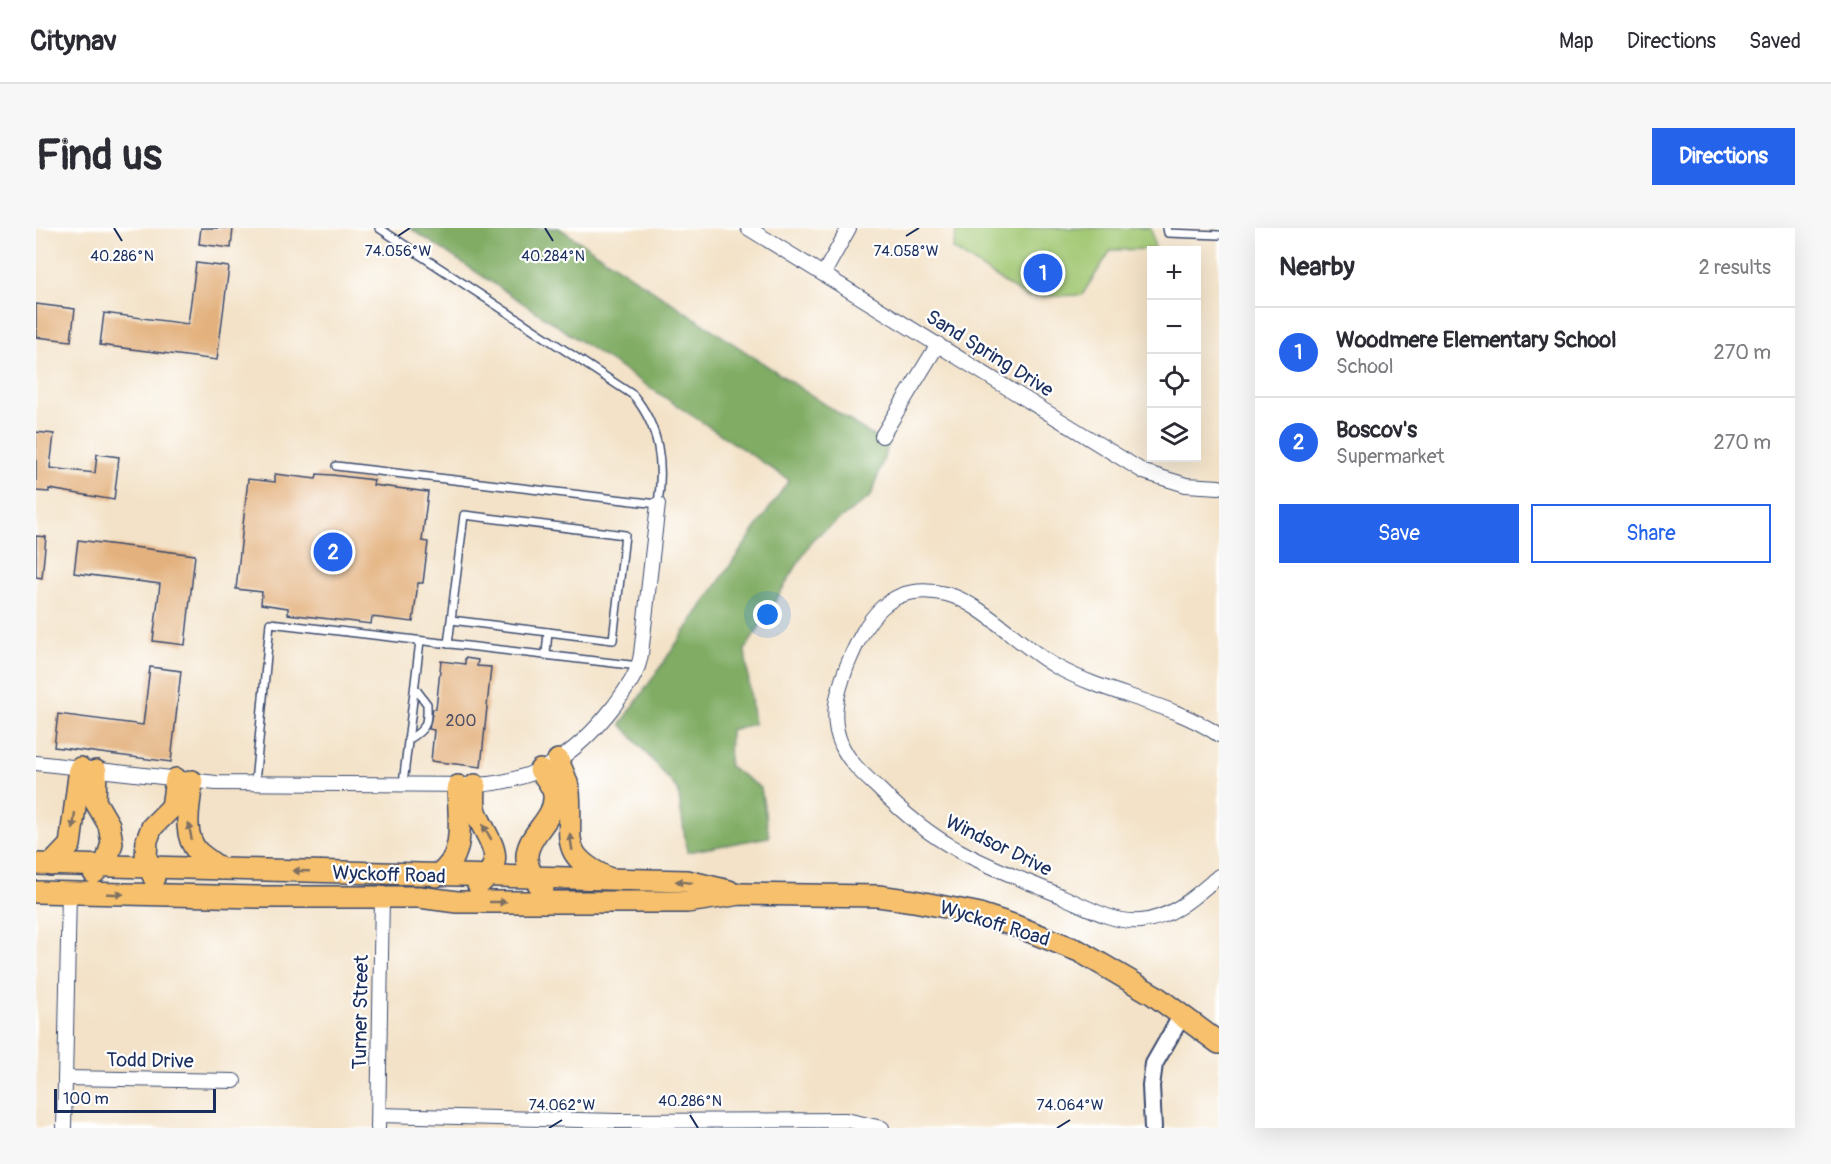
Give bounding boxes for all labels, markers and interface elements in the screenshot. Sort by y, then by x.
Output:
text: Citynav [30,24,117,59]
text: Map [1559,28,1594,55]
text: Directions [1627,28,1716,55]
text: Saved [1749,28,1801,55]
button: Directions [1652,128,1795,185]
text: Find us [36,130,162,182]
text: 74.056°W [365,242,431,261]
text: 74.058°W [873,242,939,261]
map controls [1147,246,1201,462]
button: + [1147,246,1201,300]
text: 40.286°N [90,247,154,266]
text: 40.284°N [521,247,585,266]
pin: 1 [1024,250,1062,296]
text: Nearby [1279,251,1355,283]
text: 2 results [1699,255,1771,280]
button: − [1147,300,1201,354]
street label: Sand Spring Drive [921,304,1058,403]
text: Woodmere Elementary School [1336,326,1616,354]
text: 1 [1295,340,1302,365]
text: 270 m [1713,340,1771,365]
button: locate [1147,354,1201,408]
text: School [1336,354,1393,379]
button: layers [1147,408,1201,462]
text: Boscov's [1336,416,1417,444]
text: 2 [1293,430,1304,455]
text: 270 m [1713,430,1771,455]
text: Supermarket [1336,444,1445,469]
button: Save [1279,504,1519,563]
button: Share [1531,504,1771,563]
pin: 2 [314,530,352,574]
your location [753,600,782,629]
house number: 200 [446,711,476,731]
street label: Windsor Drive [941,809,1056,882]
one-way arrow [69,811,79,830]
one-way arrow [185,821,194,840]
one-way arrow [482,823,492,840]
one-way arrow [567,832,576,851]
street label: Wyckoff Road [332,860,446,889]
one-way arrow [291,867,310,876]
one-way arrow [674,877,693,887]
one-way arrow [106,890,125,899]
street label: Wyckoff Road [937,895,1053,952]
one-way arrow [488,897,507,907]
street label: Turner Street [347,954,374,1070]
street label: Todd Drive [106,1047,194,1074]
scale bar [54,1086,216,1114]
text: 100 m [63,1089,109,1109]
text: 40.286°N [658,1092,722,1111]
text: 74.062°W [529,1096,596,1115]
text: 74.064°W [1037,1096,1104,1115]

